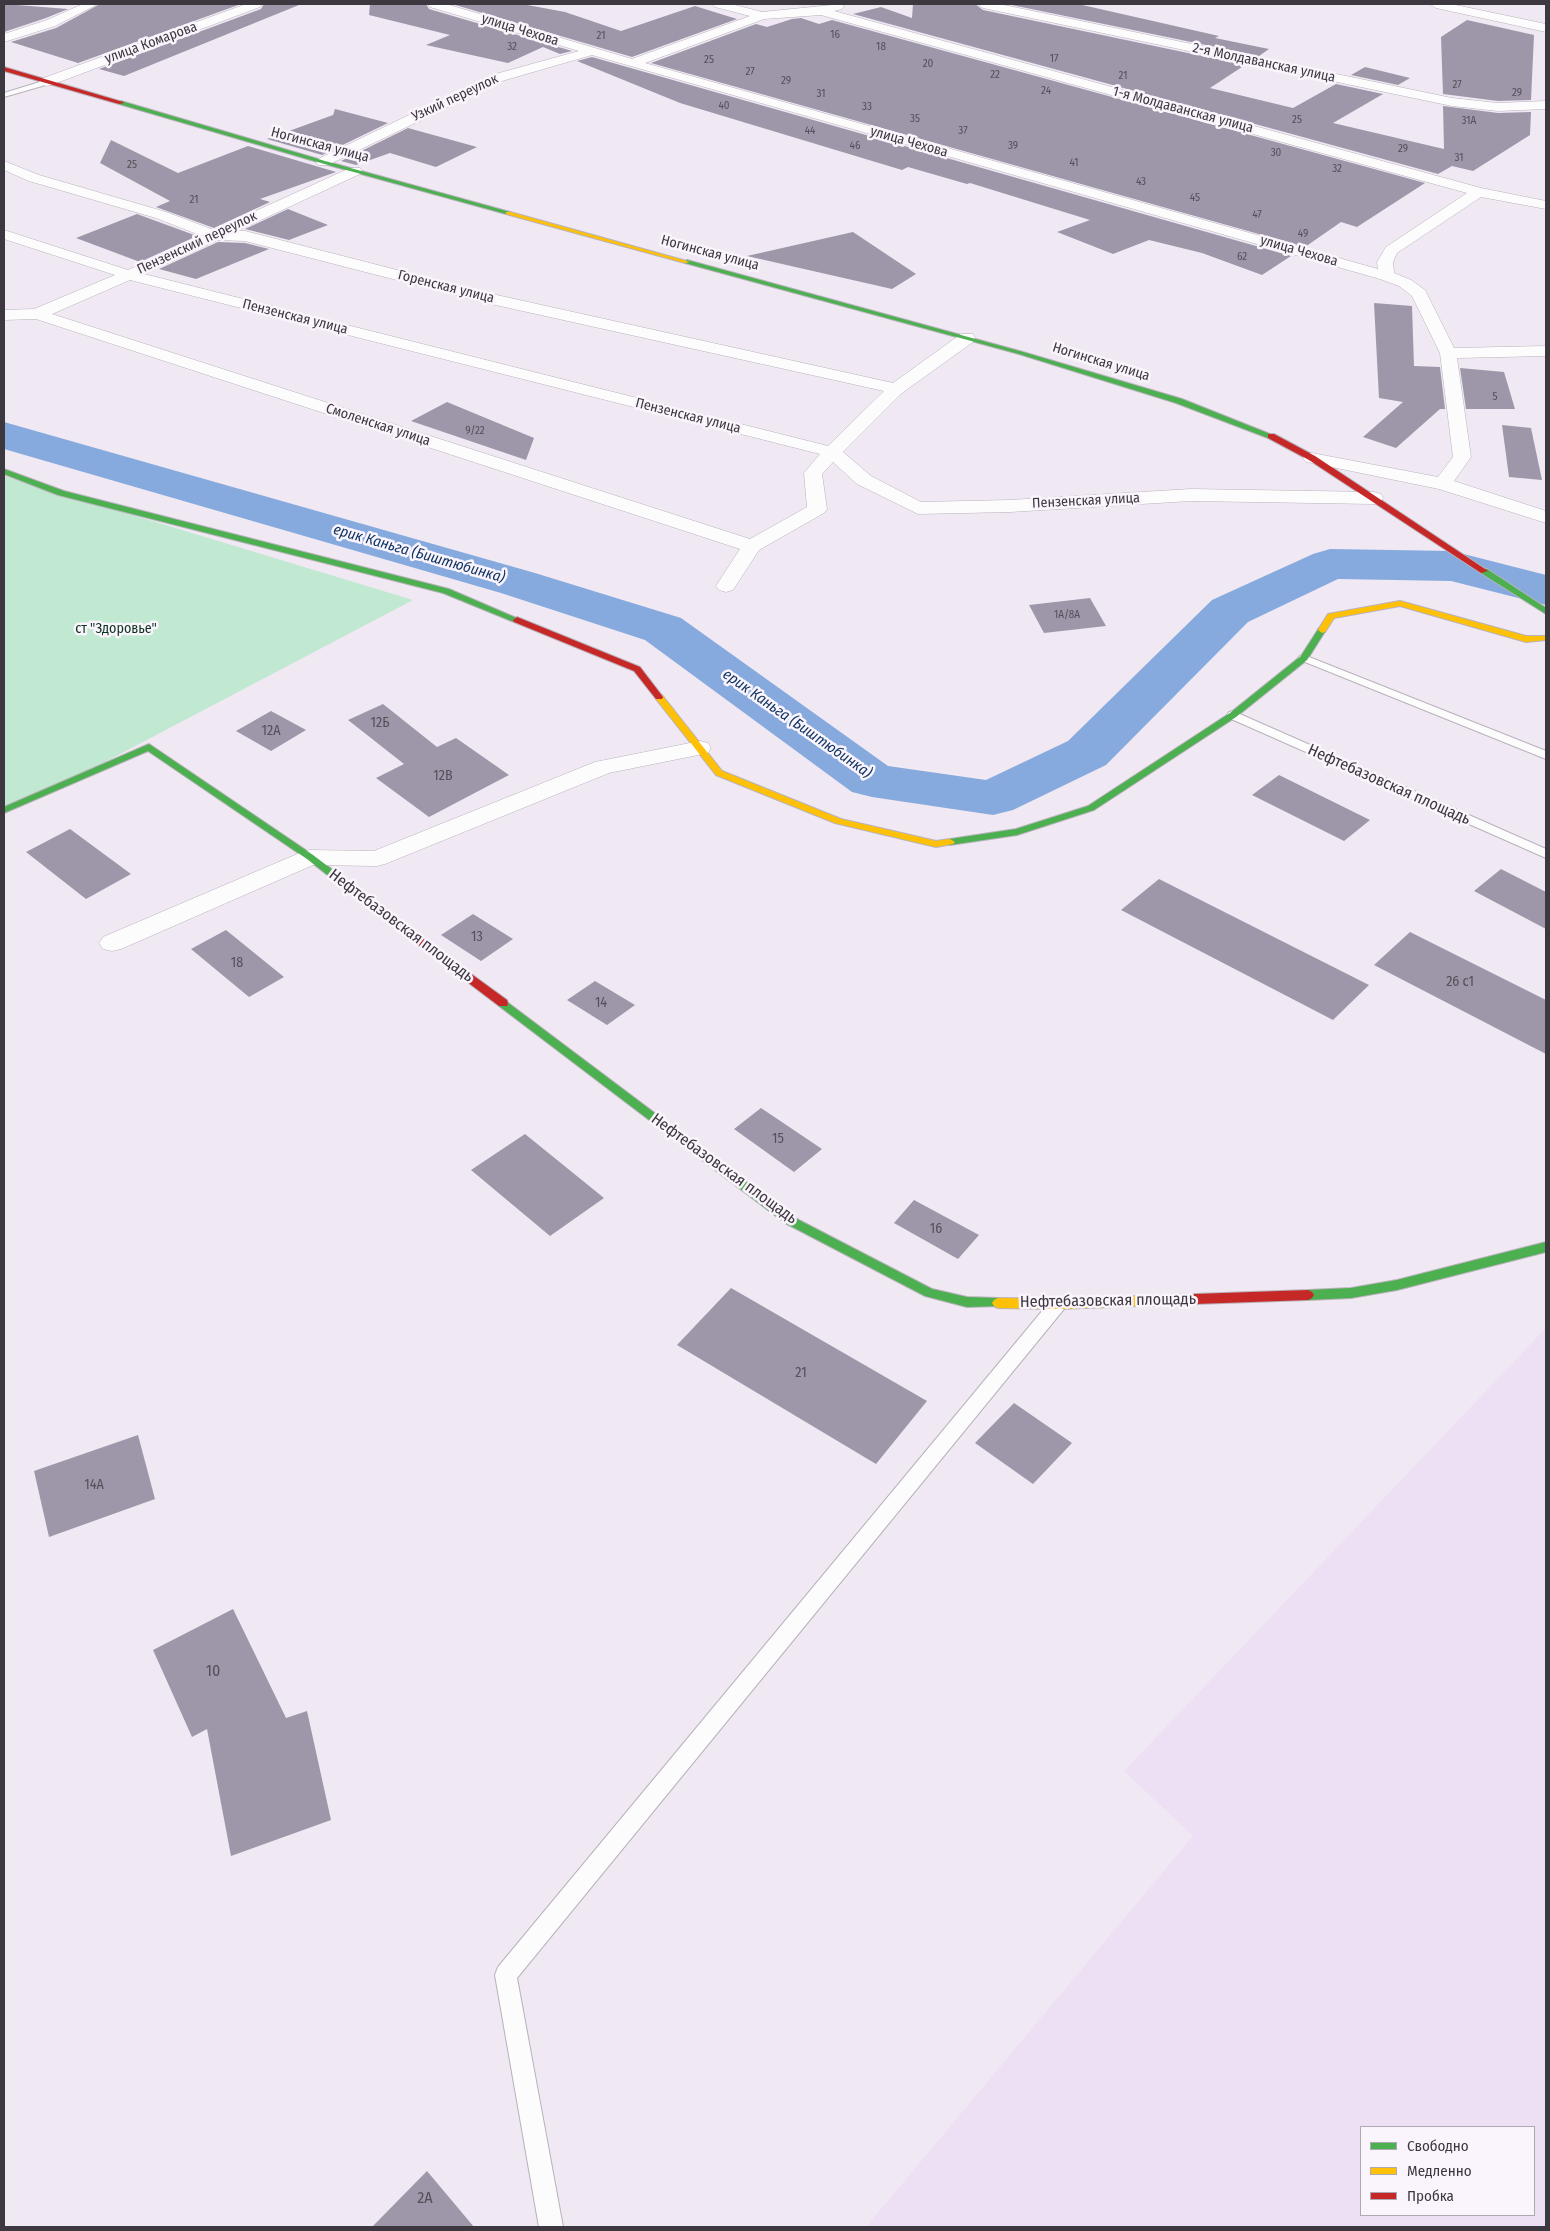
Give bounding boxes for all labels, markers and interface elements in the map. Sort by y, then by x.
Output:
street label: улица Чехова [479,10,561,50]
street label: улица Комарова [103,19,199,67]
house number: 16 [830,28,840,42]
house number: 21 [597,29,605,43]
house number: 32 [507,40,517,54]
house number: 18 [876,40,886,54]
street label: 2-я Молдаванская улица [1191,40,1337,86]
house number: 17 [1050,52,1058,66]
house number: 25 [704,53,714,67]
house number: 20 [923,57,933,71]
house number: 27 [745,65,755,79]
house number: 22 [990,68,1000,82]
house number: 21 [1119,69,1127,83]
street label: Узкий переулок [409,71,501,125]
house number: 29 [781,74,791,88]
house number: 27 [1452,78,1462,92]
street label: 1-я Молдаванская улица [1111,83,1255,137]
house number: 24 [1041,84,1051,98]
house number: 29 [1512,86,1522,100]
house number: 31 [817,87,825,101]
house number: 40 [718,99,730,113]
house number: 33 [862,100,872,114]
house number: 35 [910,112,920,126]
house number: 25 [1292,113,1302,127]
house number: 31А [1462,114,1476,128]
street label: улица Чехова [868,123,950,161]
street label: Ногинская улица [269,124,371,166]
house number: 44 [805,124,815,138]
house number: 37 [958,124,968,138]
house number: 46 [850,139,860,153]
house number: 39 [1008,139,1018,153]
house number: 29 [1398,142,1408,156]
house number: 30 [1271,146,1281,160]
house number: 31 [1455,151,1463,165]
house number: 41 [1069,156,1079,170]
house number: 25 [127,158,137,172]
house number: 32 [1332,162,1342,176]
house number: 43 [1136,175,1146,189]
house number: 45 [1190,191,1200,205]
house number: 21 [190,193,198,207]
street label: Пензенский переулок [134,208,260,278]
house number: 47 [1252,208,1262,222]
house number: 49 [1298,227,1308,241]
street label: Ногинская улица [659,232,761,274]
street label: улица Чехова [1258,232,1340,270]
house number: 62 [1237,250,1247,264]
street label: Горенская улица [396,267,496,307]
street label: Пензенская улица [241,296,349,338]
street label: Ногинская улица [1050,339,1152,385]
house number: 5 [1492,390,1498,404]
street label: Пензенская улица [634,395,742,437]
street label: Смоленская улица [324,400,432,450]
house number: 9/22 [465,424,485,438]
street label: Пензенская улица [1032,490,1140,512]
water label: ерик Каньга (Биштюбинка) [331,521,507,587]
house number: 1А/8А [1054,608,1080,622]
park label: ст "Здоровье" [75,621,157,637]
water label: ерик Каньга (Биштюбинка) [719,666,875,782]
house number: 12Б [371,715,389,731]
house number: 12А [262,723,280,739]
street label: Нефтебазовская площадь [1305,740,1473,830]
house number: 12В [433,768,453,784]
street label: Нефтебазовская площадь [325,865,477,987]
house number: 13 [471,929,483,945]
house number: 18 [231,955,243,971]
house number: 26 с1 [1446,974,1474,990]
house number: 14 [595,995,607,1011]
street label: Нефтебазовская площадь [647,1109,801,1229]
house number: 15 [772,1131,784,1147]
house number: 16 [930,1221,942,1237]
street label: Нефтебазовская площадь [1020,1290,1196,1312]
house number: 21 [795,1365,807,1381]
house number: 14А [84,1477,104,1493]
house number: 10 [206,1662,220,1682]
legend [1360,2126,1535,2216]
text: Свободно [1407,2137,1469,2155]
text: Медленно [1407,2162,1472,2180]
text: Пробка [1407,2187,1454,2205]
house number: 2А [417,2189,433,2209]

